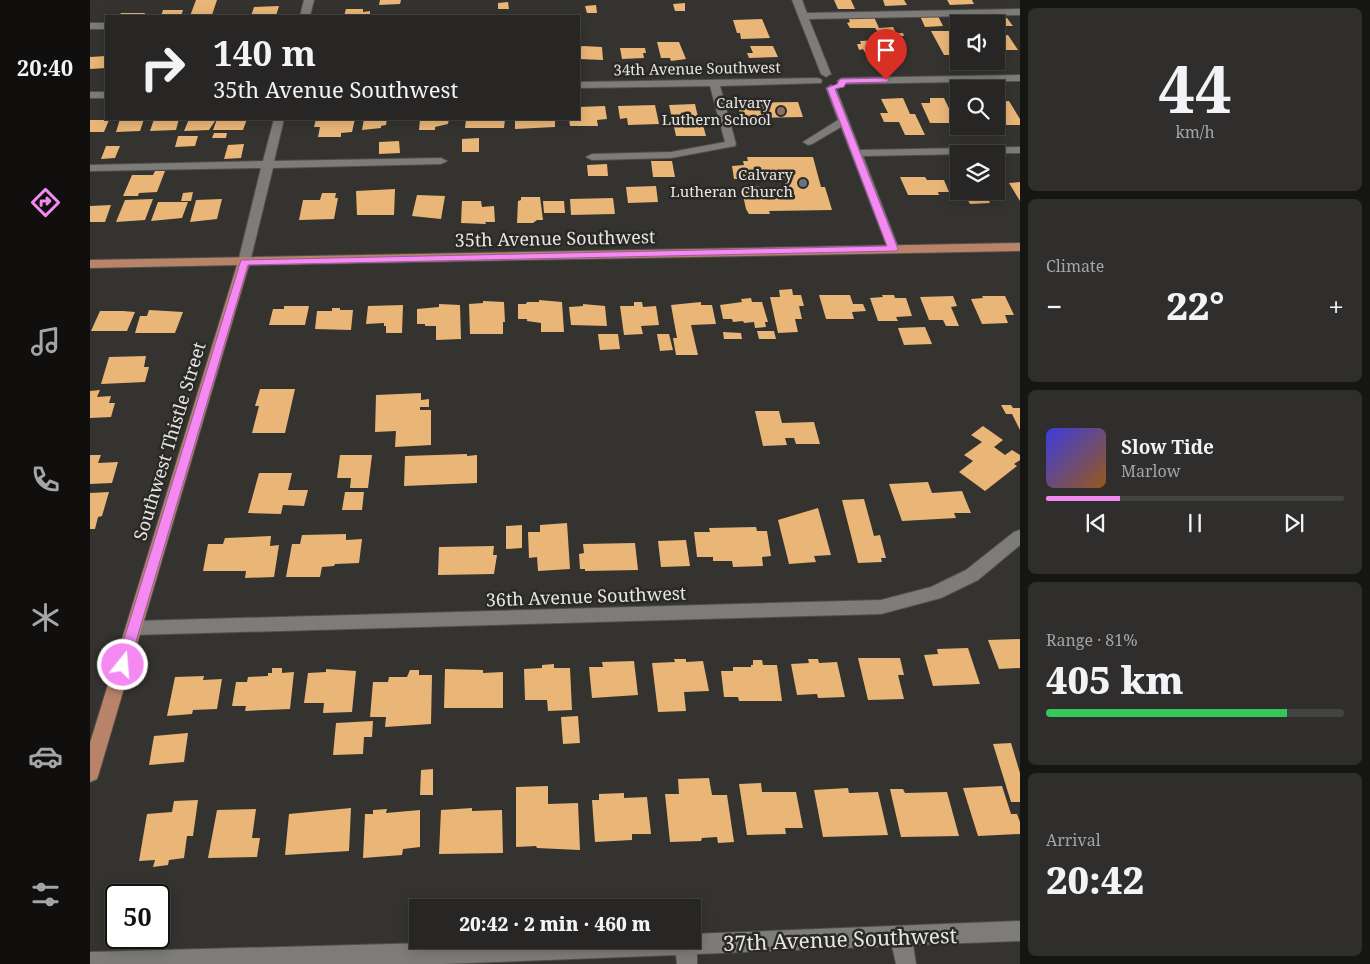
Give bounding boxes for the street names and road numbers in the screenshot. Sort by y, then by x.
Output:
street label: 34th Avenue Southwest [613,57,781,79]
street label: 35th Avenue Southwest [455,224,655,252]
street label: Southwest Thistle Street [127,339,211,543]
street label: 36th Avenue Southwest [485,581,687,611]
street label: 37th Avenue Southwest [723,921,957,957]

